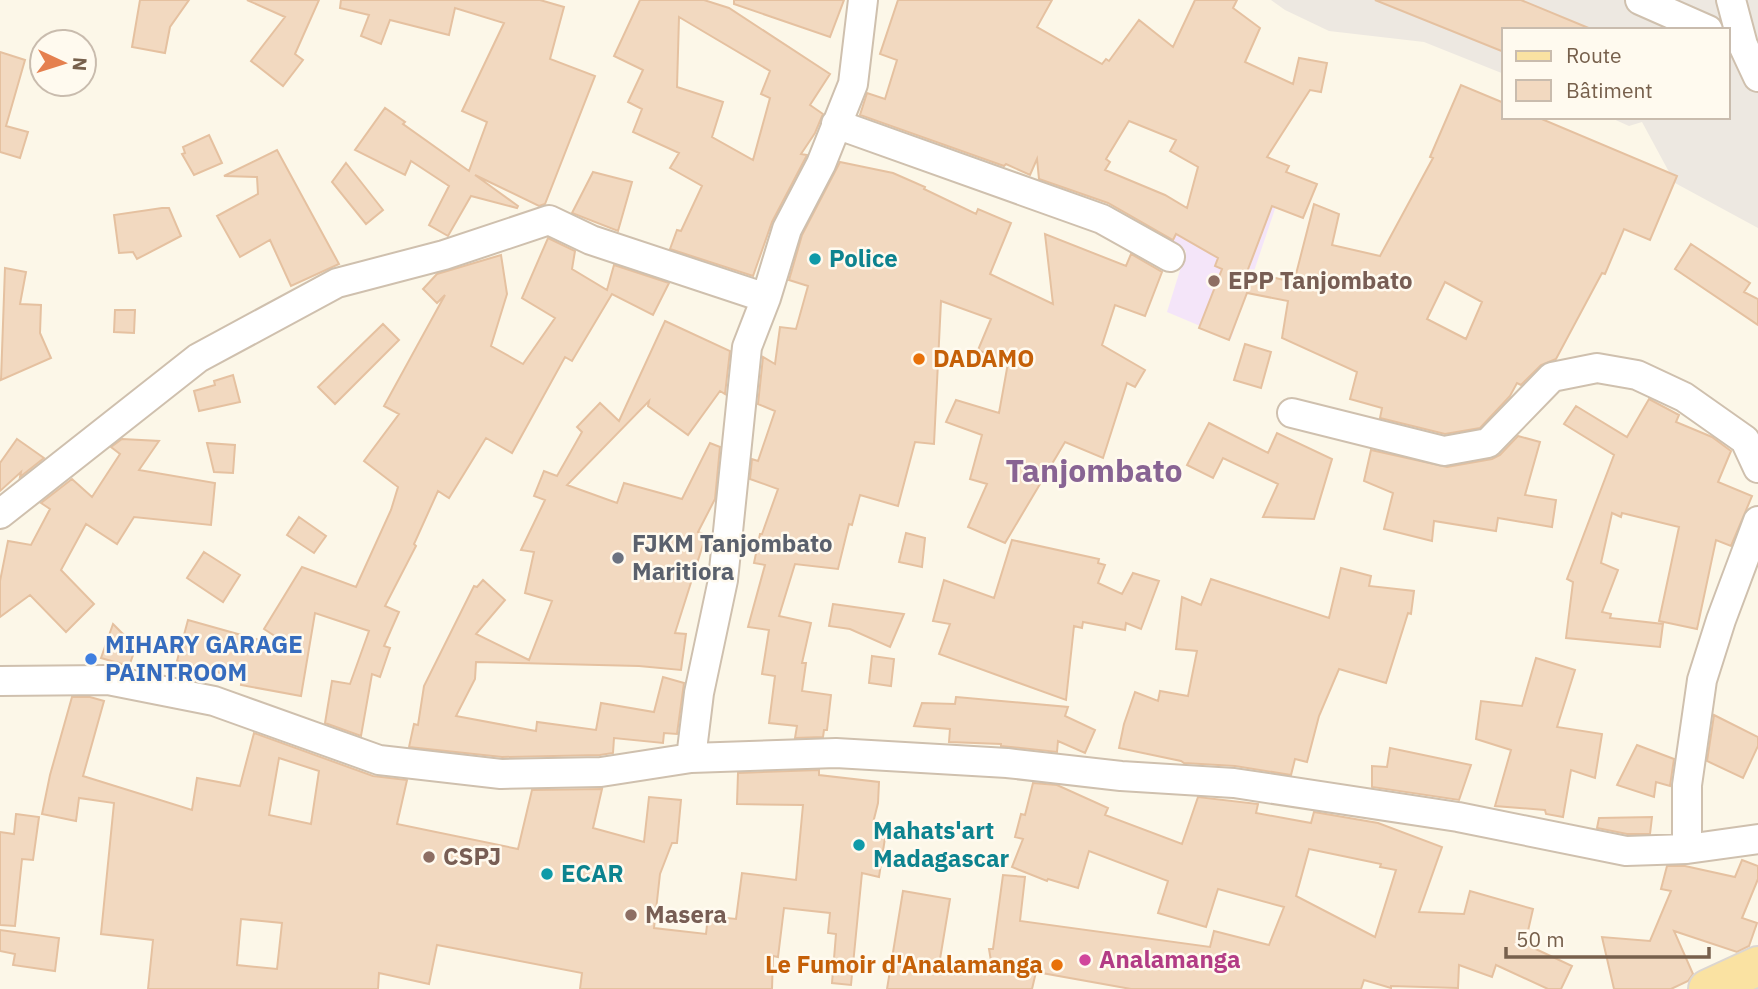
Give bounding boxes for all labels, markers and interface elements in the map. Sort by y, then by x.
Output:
north arrow [28,28,98,98]
legend [1502,28,1730,119]
text: Route [1566,41,1622,69]
text: N [68,56,92,72]
text: Bâtiment [1566,76,1653,104]
place label: Police [829,242,898,274]
marker: Police [807,251,823,267]
place label: EPP Tanjombato [1228,264,1413,296]
marker: EPP Tanjombato [1206,273,1222,289]
place label: DADAMO [933,342,1034,374]
marker: DADAMO [911,351,927,367]
district label: Tanjombato [1005,449,1183,491]
place label: FJKM Tanjombato Maritiora [632,527,833,587]
marker: FJKM Tanjombato Maritiora [610,550,626,566]
place label: MIHARY GARAGE PAINTROOM [105,628,303,688]
marker: MIHARY GARAGE PAINTROOM [83,651,99,667]
place label: Mahats'art Madagascar [873,814,1010,874]
marker: Mahats'art Madagascar [851,837,867,853]
place label: CSPJ [443,840,501,872]
marker: CSPJ [421,849,437,865]
place label: ECAR [561,857,624,889]
marker: ECAR [539,866,555,882]
place label: Masera [645,898,727,930]
marker: Masera [623,907,639,923]
scale bar [1506,916,1709,960]
text: 50 m [1516,925,1565,953]
place label: Analamanga [1099,943,1241,975]
place label: Le Fumoir d'Analamanga [765,948,1043,980]
marker: Analamanga [1077,952,1093,968]
marker: Le Fumoir d'Analamanga [1049,957,1065,973]

